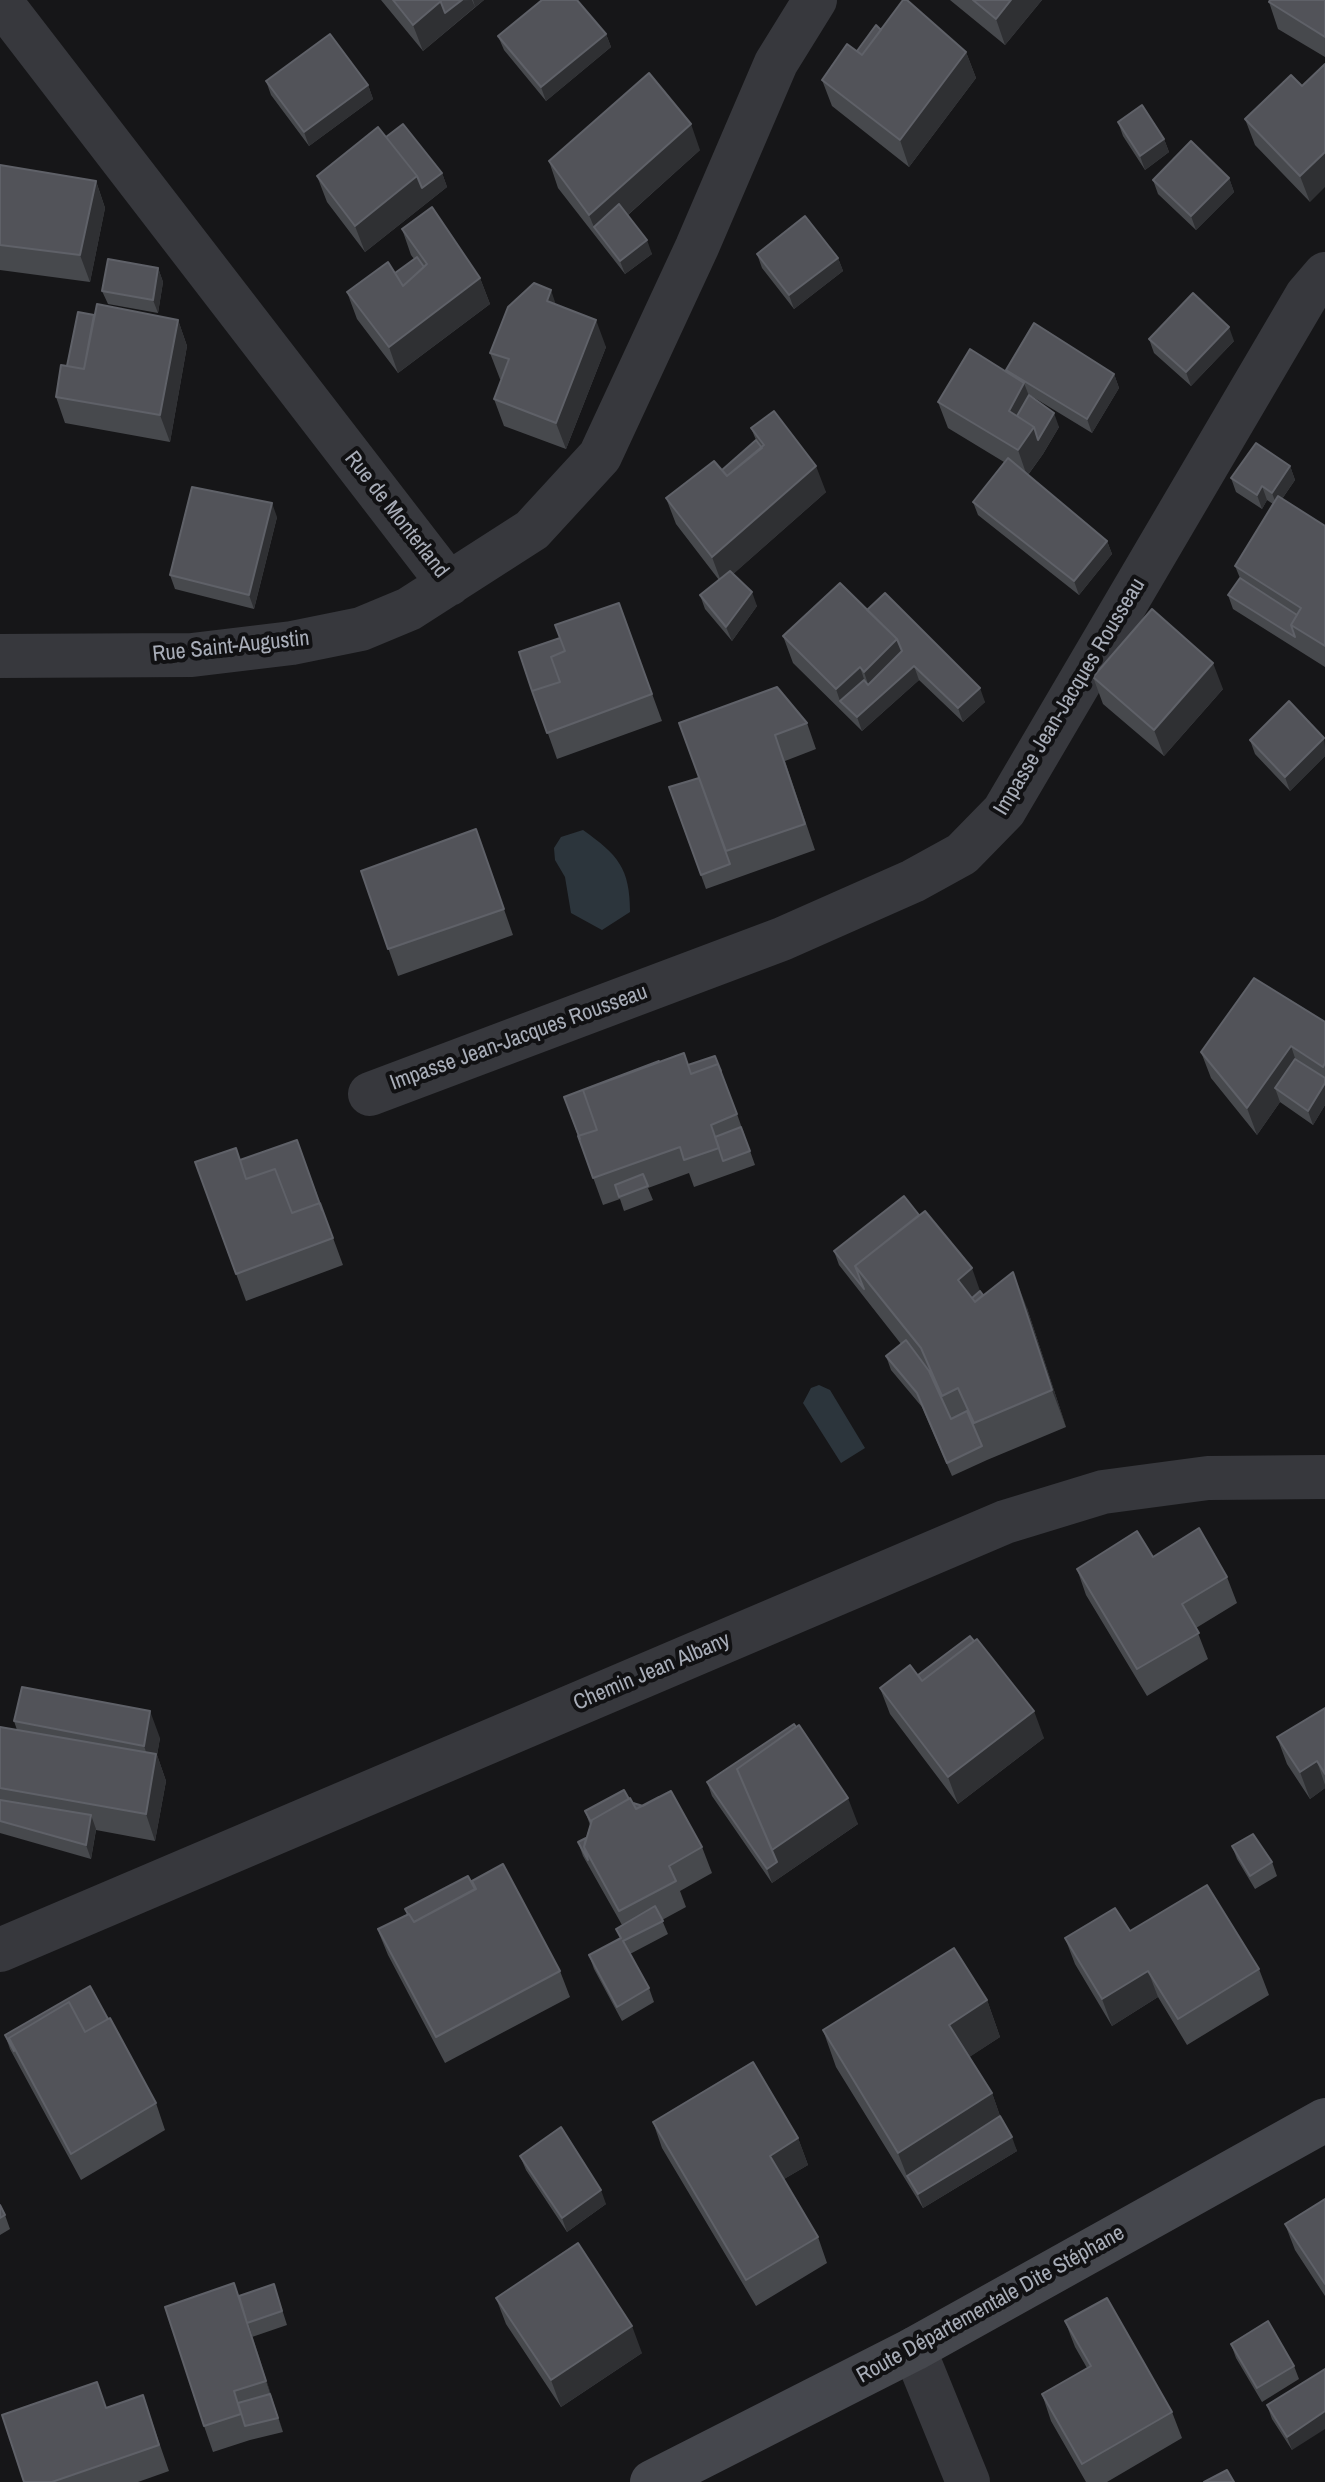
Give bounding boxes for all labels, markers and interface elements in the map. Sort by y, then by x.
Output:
street label: Rue de Monterland [338,446,454,584]
street label: Impasse Jean-Jacques Rousseau [989,574,1151,820]
street label: Rue Saint-Augustin [151,626,311,668]
street label: Impasse Jean-Jacques Rousseau [387,979,651,1097]
street label: Chemin Jean Albany [570,1627,734,1717]
street label: Route Départementale Dite Stéphane [853,2220,1129,2390]

